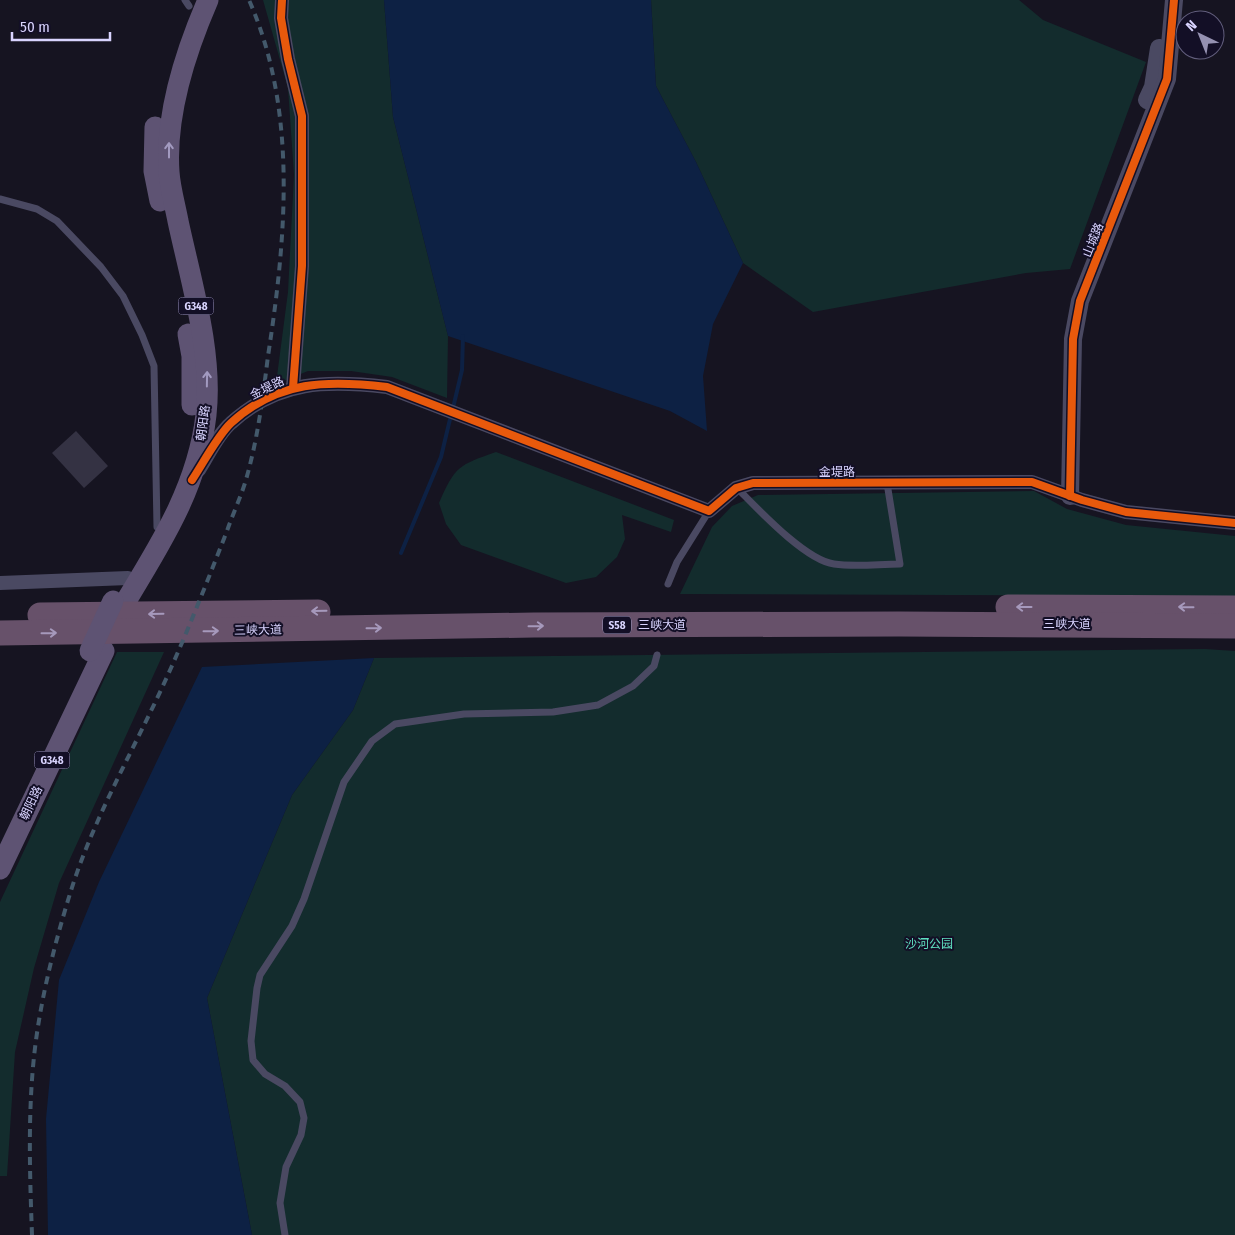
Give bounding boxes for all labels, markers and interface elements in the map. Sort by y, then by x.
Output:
scale bar [12,10,110,42]
north arrow [1175,10,1225,60]
text: N [1183,17,1200,35]
text: 50 m [20,18,50,36]
one-way arrow [164,142,174,158]
street label: 山城路 [1080,221,1106,259]
road number: G348 [178,298,214,314]
one-way arrow [202,371,211,387]
street label: 金堤路 [248,374,286,402]
street label: 朝阳路 [194,404,212,442]
street label: 金堤路 [819,465,855,479]
one-way arrow [1016,602,1032,612]
one-way arrow [1179,602,1195,612]
one-way arrow [311,607,327,616]
one-way arrow [149,609,165,619]
road number: S58 [603,616,631,634]
street label: 三峡大道 [1043,617,1091,631]
street label: 三峡大道 [638,618,686,632]
one-way arrow [528,621,544,630]
street label: 三峡大道 [234,623,282,637]
one-way arrow [365,623,381,633]
one-way arrow [203,626,219,635]
one-way arrow [40,628,56,638]
road number: G348 [34,752,70,768]
street label: 朝阳路 [17,784,45,822]
park label: 沙河公园 [905,937,953,951]

